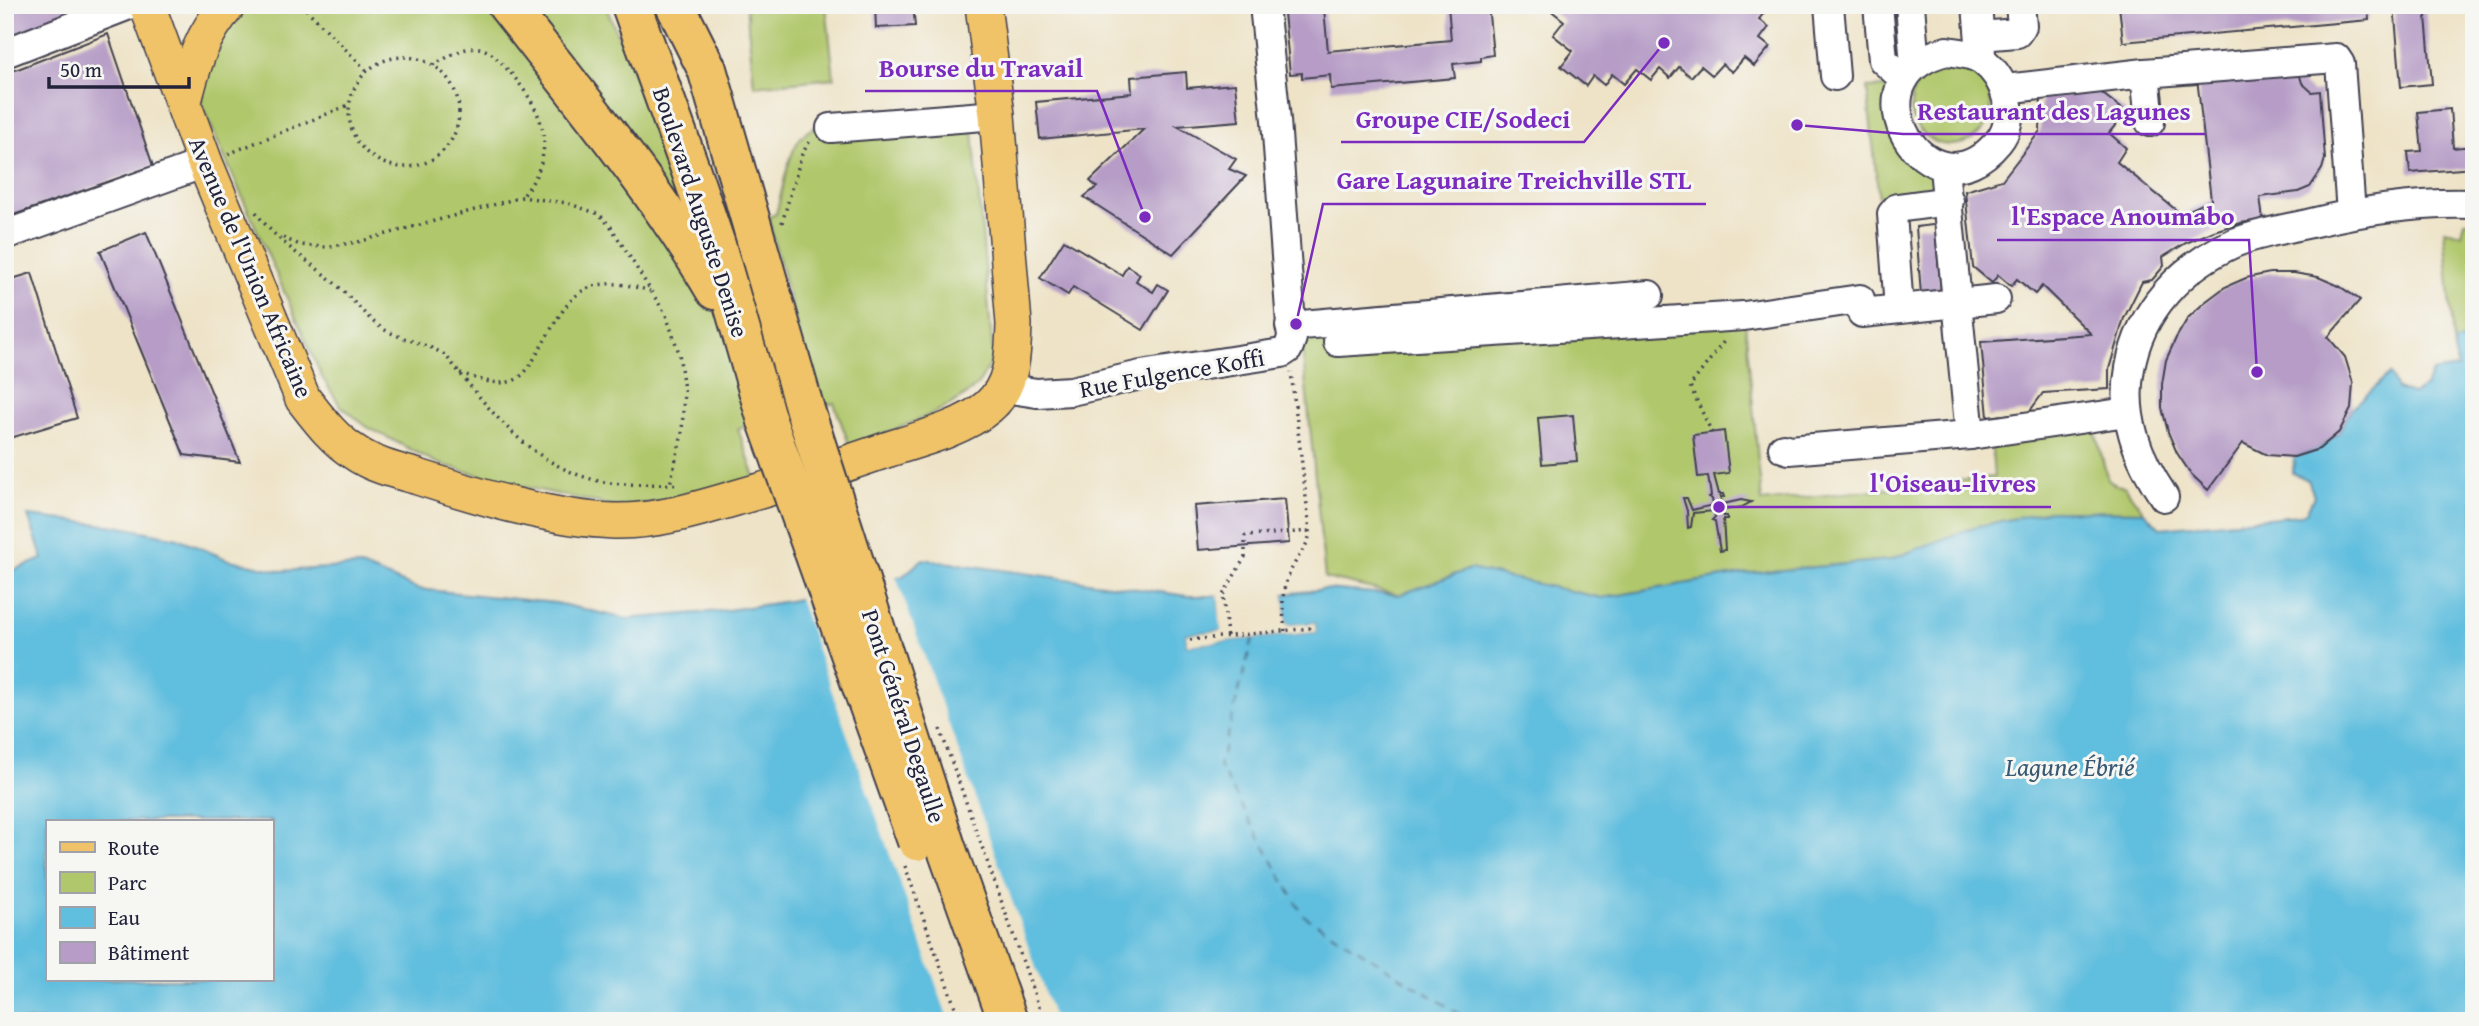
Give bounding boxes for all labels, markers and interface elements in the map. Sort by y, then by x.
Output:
callout: Bourse du Travail [865,44,1097,91]
scale bar [49,46,189,90]
text: Bourse du Travail [879,48,1083,87]
text: 50 m [60,54,102,85]
street label: Boulevard Auguste Denise [644,82,758,342]
callout: Restaurant des Lagunes [1903,87,2205,134]
text: Restaurant des Lagunes [1917,91,2191,130]
callout: Groupe CIE/Sodeci [1341,95,1584,142]
text: Groupe CIE/Sodeci [1356,99,1570,138]
street label: Avenue de l'Union Africaine [180,131,322,403]
callout: Gare Lagunaire Treichville STL [1323,157,1706,204]
text: Gare Lagunaire Treichville STL [1337,160,1692,199]
callout: l'Espace Anoumabo [1997,193,2249,240]
text: l'Espace Anoumabo [2011,196,2235,235]
street label: Rue Fulgence Koffi [1077,340,1267,406]
callout: l'Oiseau-livres [1856,460,2051,507]
text: l'Oiseau-livres [1870,463,2036,502]
street label: Pont Général Degaulle [853,605,955,827]
water label: Lagune Ébrié [2004,747,2136,786]
legend [46,820,273,981]
text: Route [108,832,160,863]
text: Parc [108,867,147,898]
text: Eau [108,902,141,933]
text: Bâtiment [108,937,190,968]

